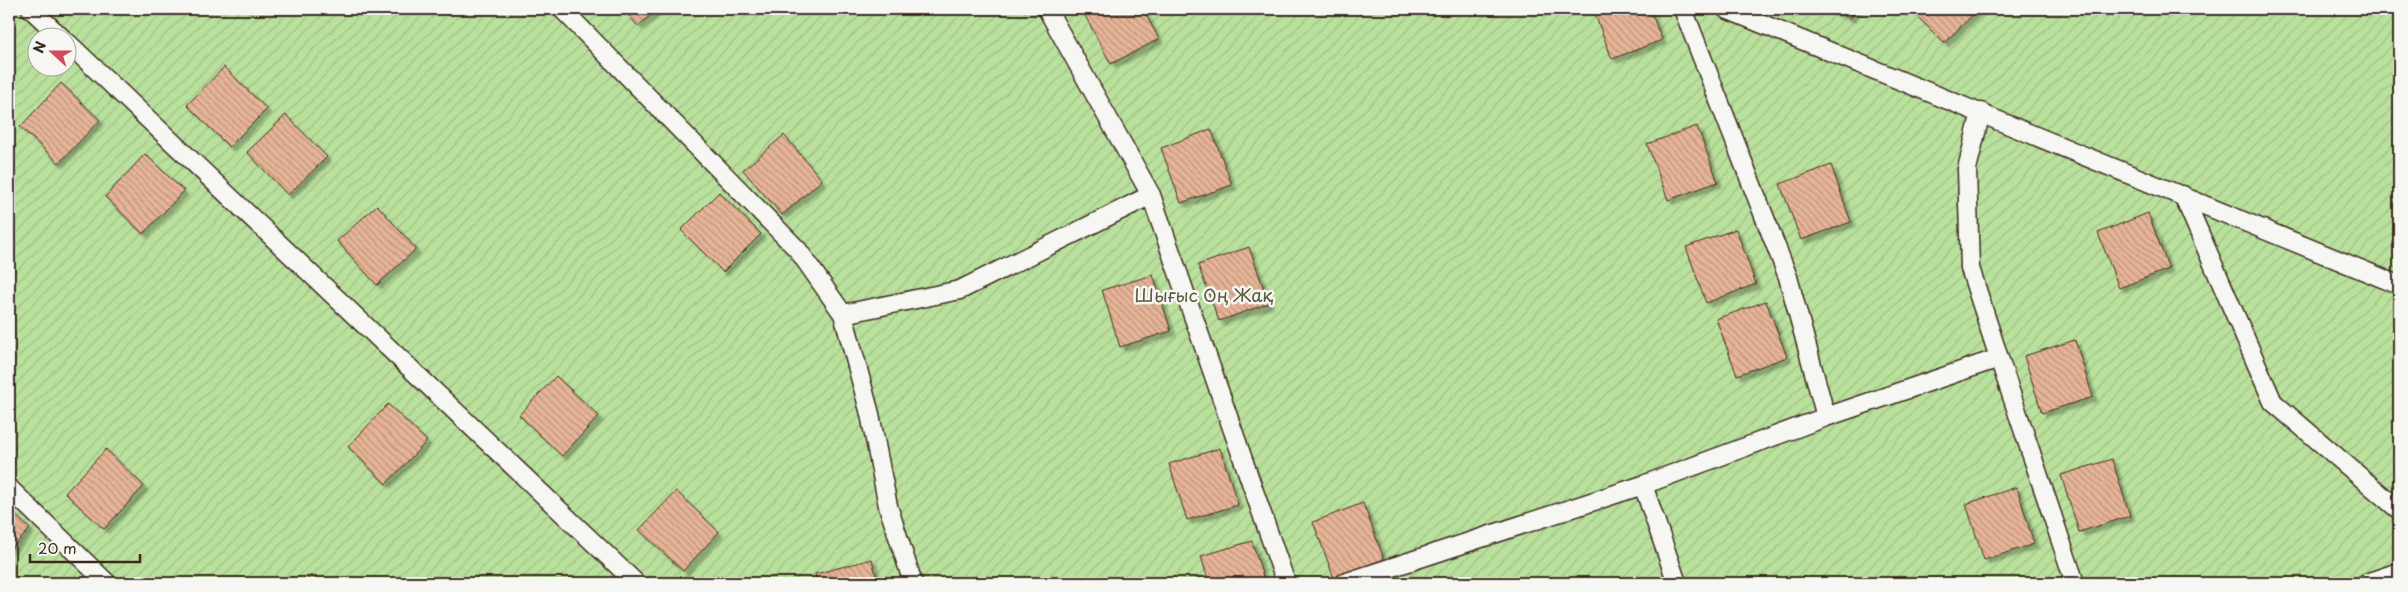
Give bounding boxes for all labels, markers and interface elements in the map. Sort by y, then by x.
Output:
north arrow [28,28,78,78]
text: N [28,38,51,56]
park label: Шығыс Оң Жақ [1135,281,1273,308]
scale bar [30,532,140,564]
text: 20 m [38,536,77,559]

